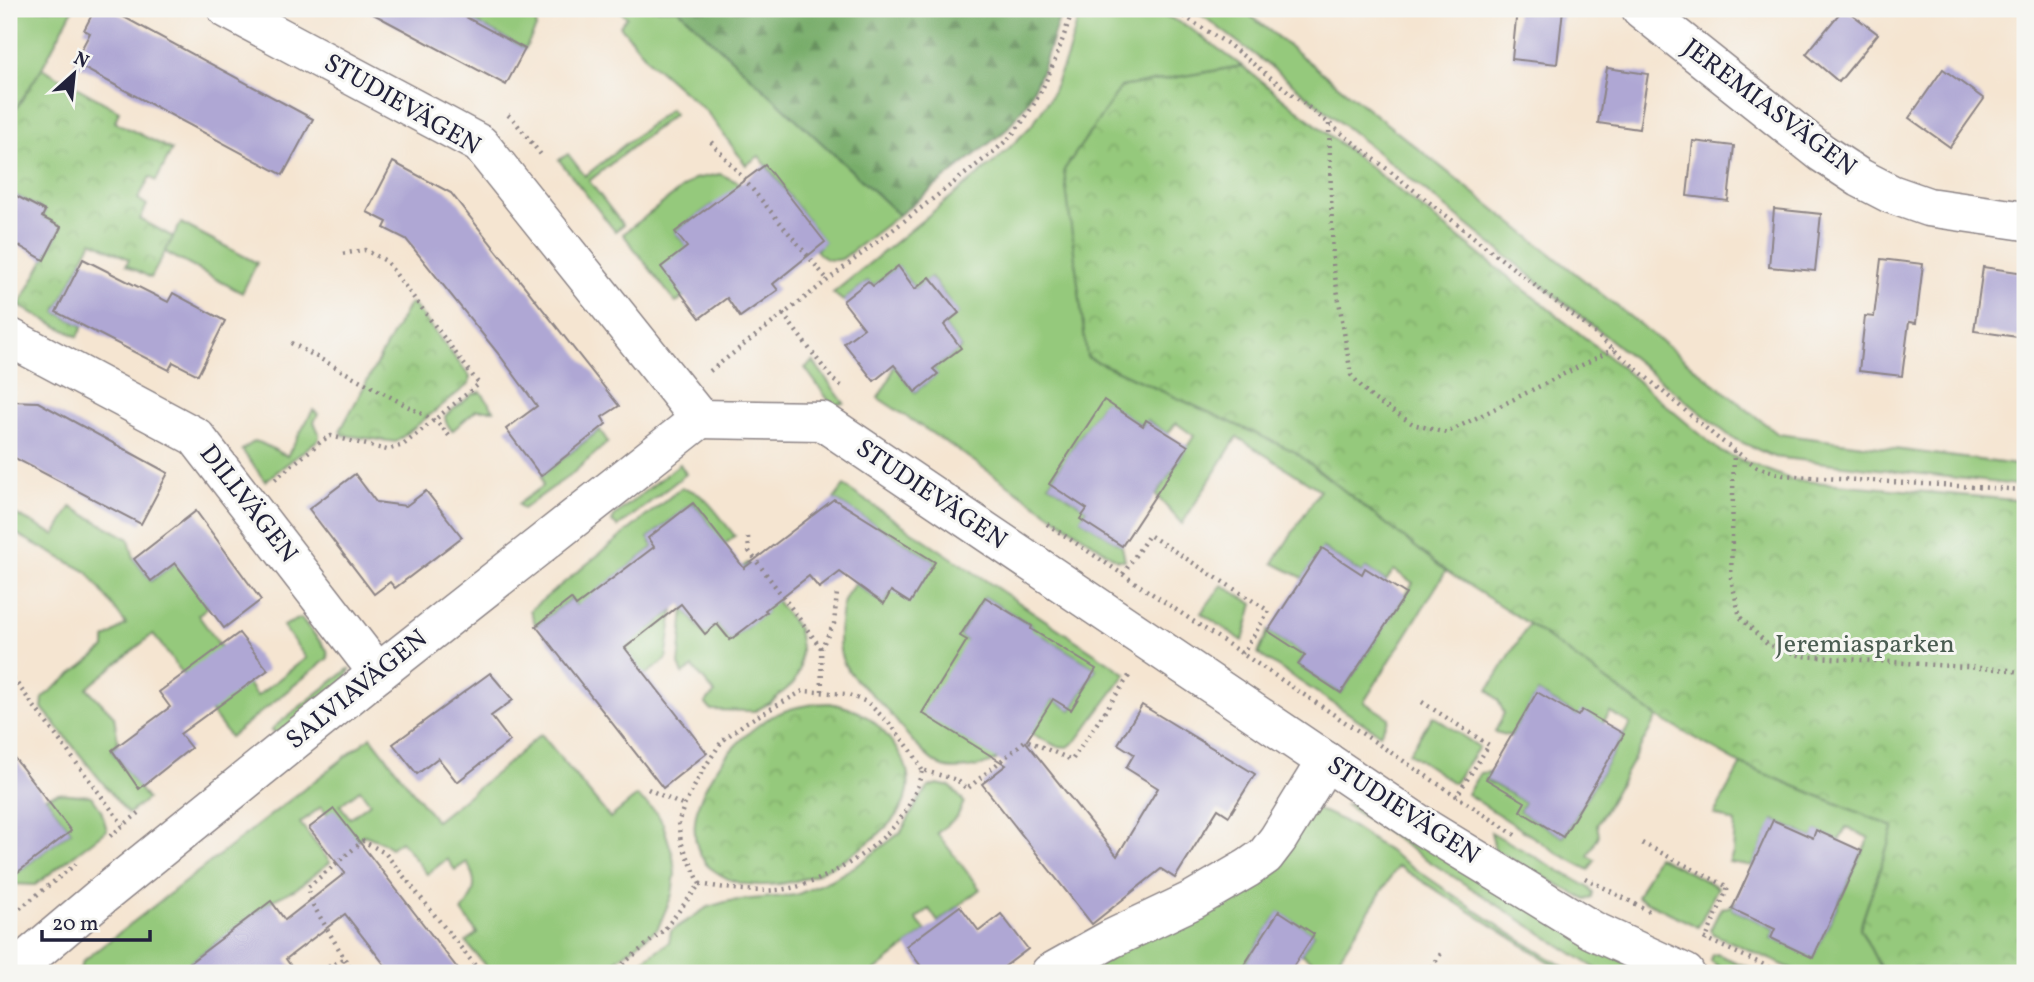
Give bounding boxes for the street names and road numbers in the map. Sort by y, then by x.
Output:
street label: JEREMIASVÄGEN [1675,31,1863,185]
street label: STUDIEVÄGEN [317,46,487,164]
street label: STUDIEVÄGEN [848,431,1014,559]
street label: DILLVÄGEN [190,437,306,571]
street label: SALVIAVÄGEN [279,622,435,758]
street label: STUDIEVÄGEN [1320,748,1486,874]

